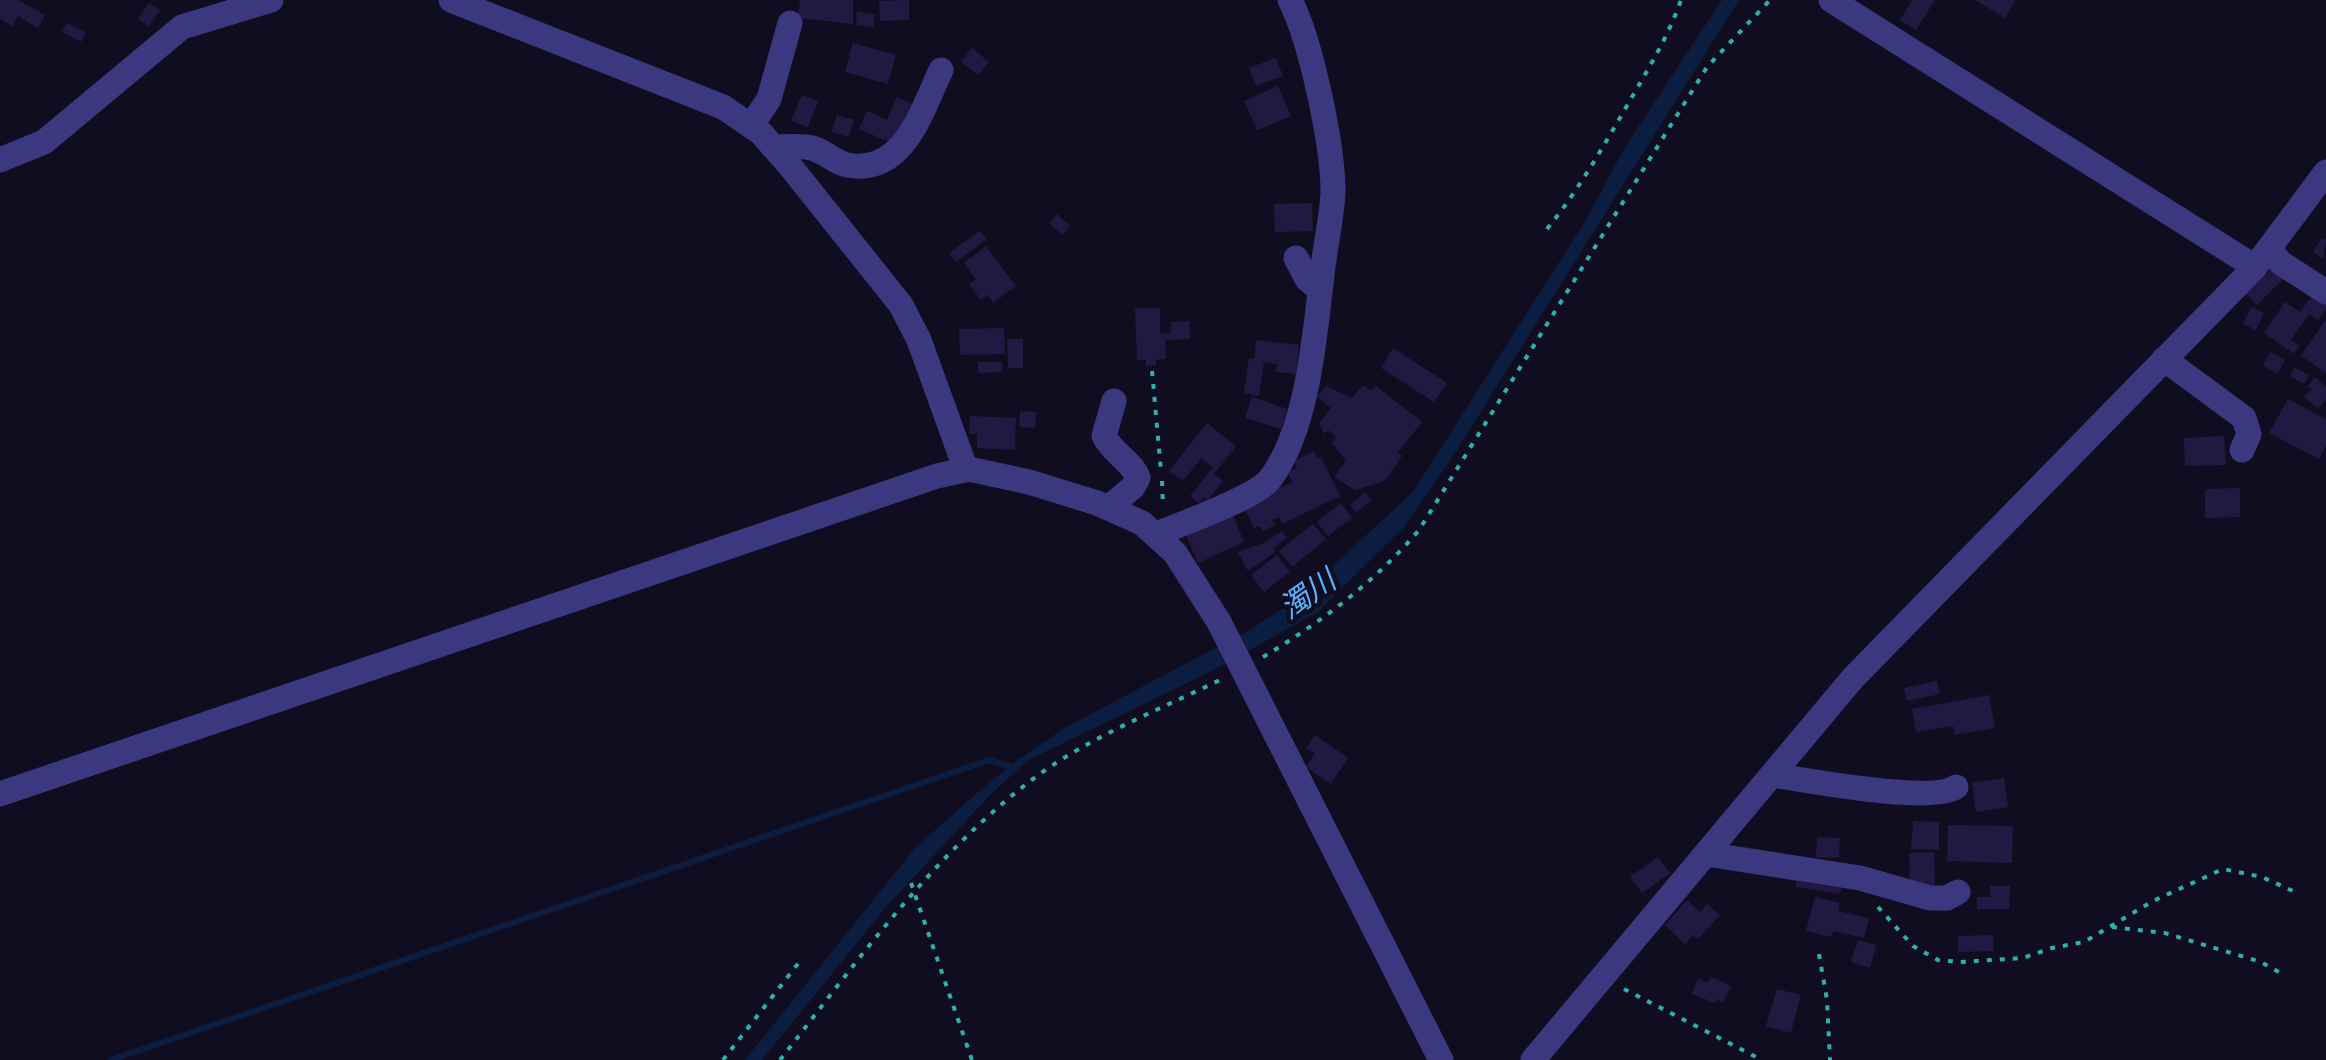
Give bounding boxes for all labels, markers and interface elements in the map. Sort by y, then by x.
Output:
water label: 濁川 [1274,564,1344,628]

